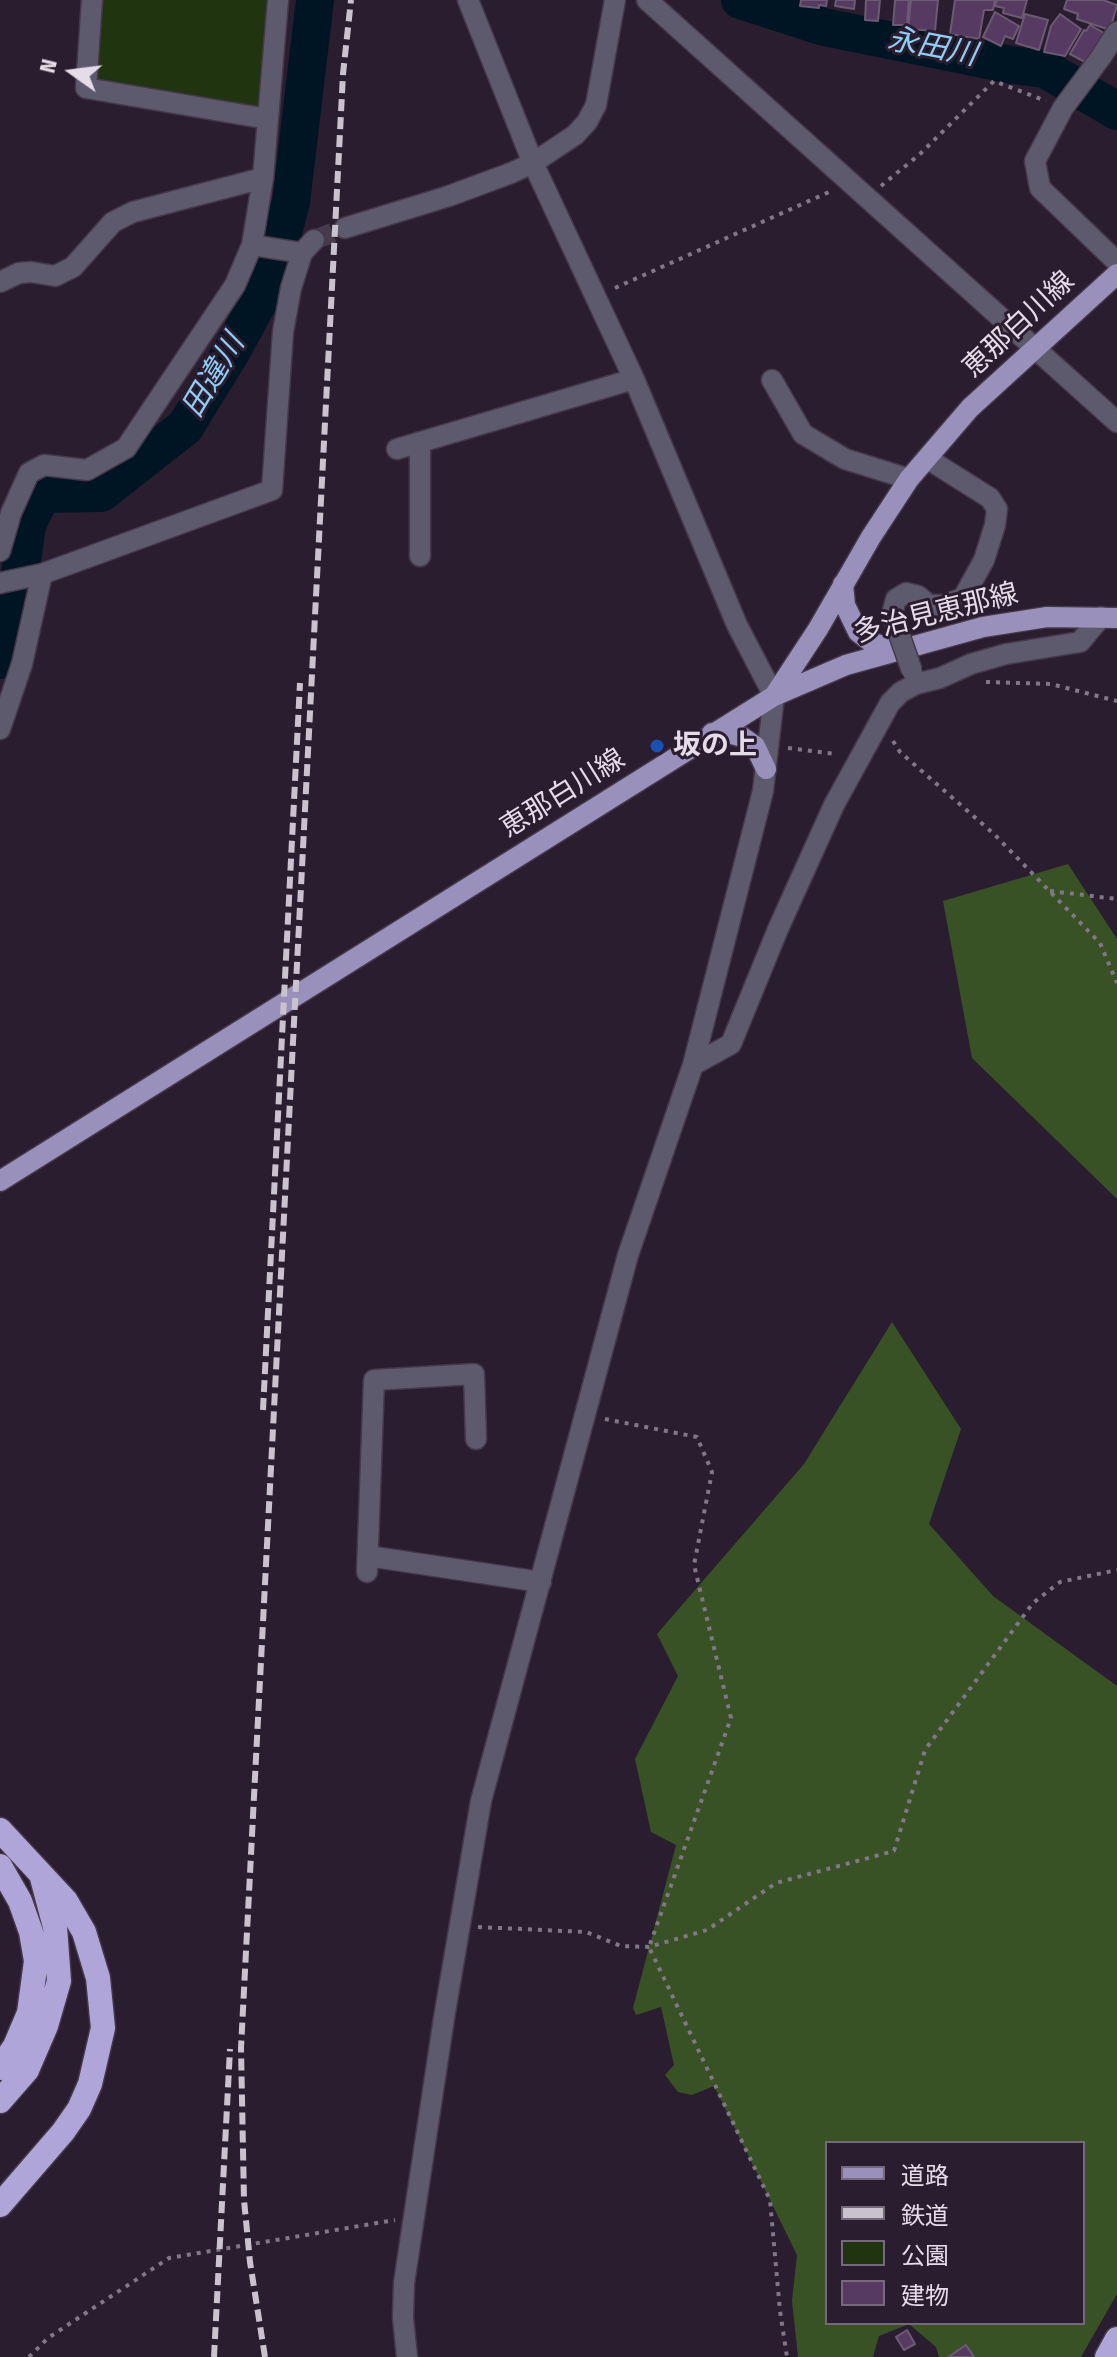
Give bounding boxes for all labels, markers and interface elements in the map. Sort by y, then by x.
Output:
water label: 永田川 [884,22,980,74]
north arrow [32,32,112,112]
text: N [34,56,63,76]
street label: 恵那白川線 [956,265,1082,385]
water label: 田違川 [175,328,253,424]
street label: 多治見恵那線 [850,577,1022,651]
place label: 坂の上 [673,729,757,763]
marker: 坂の上 [648,737,666,755]
street label: 恵那白川線 [495,743,631,845]
legend [825,2141,1085,2325]
text: 道路 [901,2162,949,2190]
text: 鉄道 [901,2202,949,2230]
text: 公園 [901,2242,949,2270]
text: 建物 [901,2282,949,2310]

